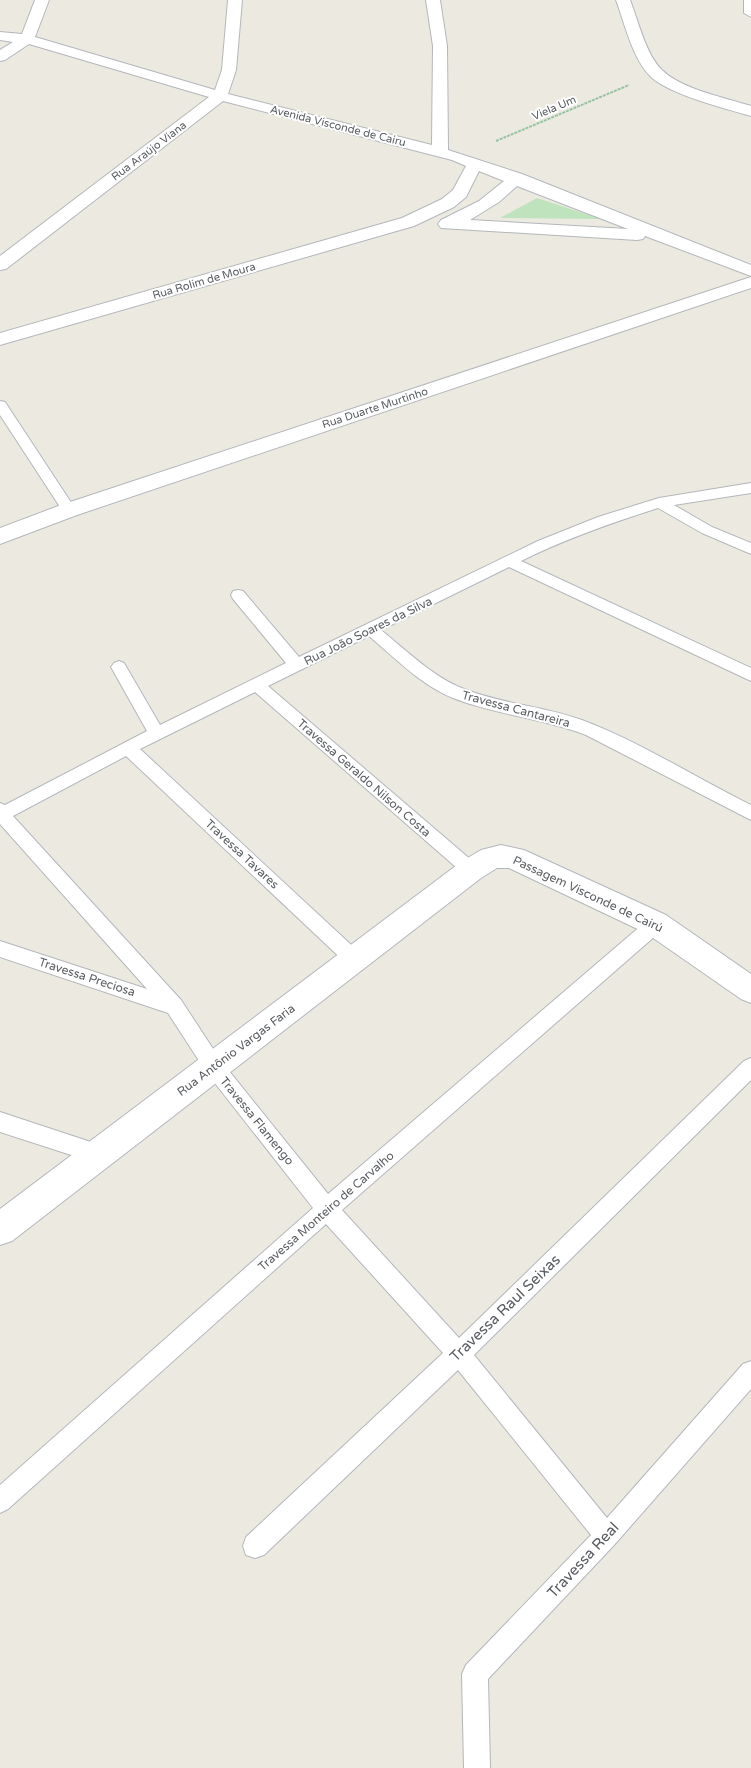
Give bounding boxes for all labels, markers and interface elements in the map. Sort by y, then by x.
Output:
street label: Viela Um [530,93,578,123]
street label: Avenida Visconde de Cairu [269,103,407,149]
street label: Rua Araújo Viana [109,119,189,183]
street label: Rua Rolim de Moura [151,260,257,302]
street label: Rua Duarte Murtinho [320,385,430,431]
street label: Rua João Soares da Silva [302,594,434,668]
street label: Travessa Cantareira [460,688,572,730]
street label: Travessa Geraldo Nilson Costa [295,716,433,840]
street label: Travessa Tavares [202,816,282,892]
street label: Passagem Visconde de Cairú [511,853,665,935]
street label: Travessa Preciosa [37,955,137,999]
street label: Rua Antônio Vargas Faria [174,1001,298,1099]
street label: Travessa Flamengo [217,1074,297,1168]
street label: Travessa Monteiro de Carvalho [255,1148,397,1274]
street label: Travessa Raul Seixas [446,1251,564,1365]
street label: Travessa Real [543,1519,623,1601]

